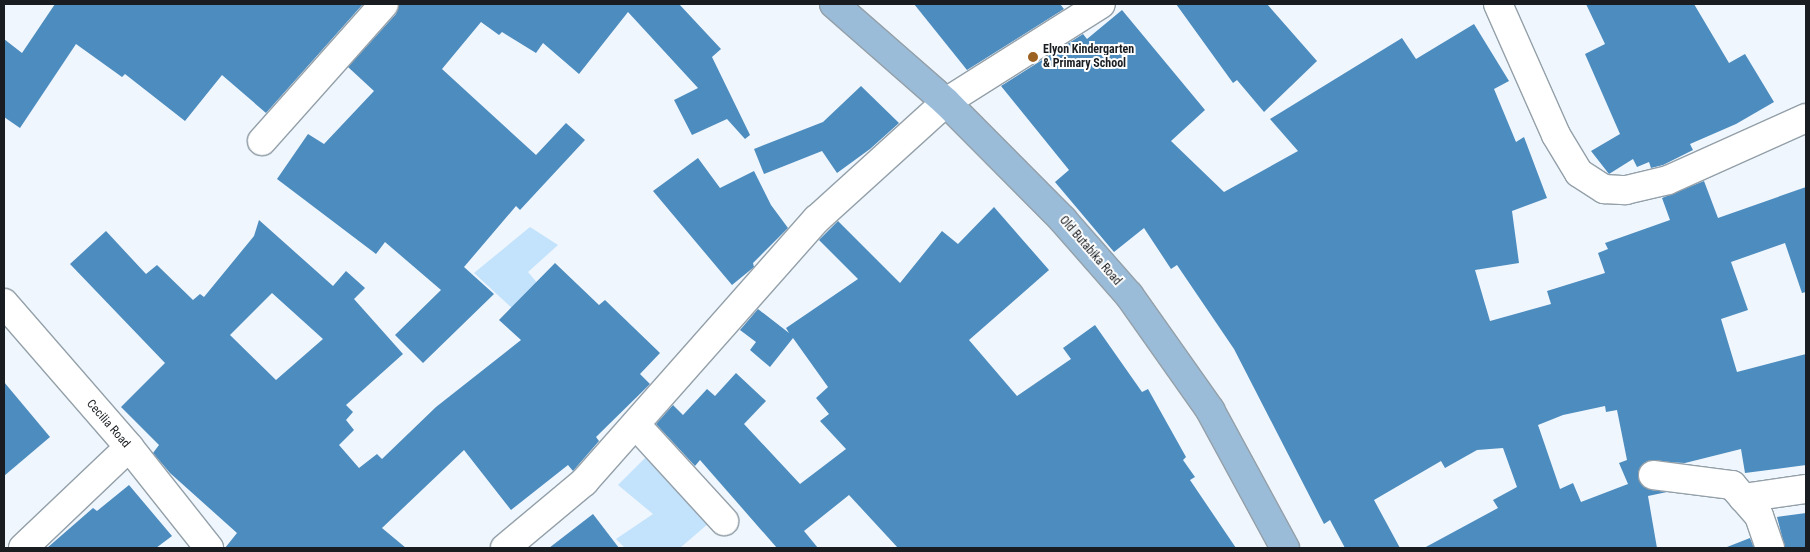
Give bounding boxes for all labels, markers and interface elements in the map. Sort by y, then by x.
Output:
place label: Elyon Kindergarten & Primary School [1043,43,1134,71]
marker: Elyon Kindergarten & Primary School [1027,51,1039,63]
street label: Old Butabika Road [1056,213,1124,289]
street label: Cecilia Road [83,397,133,451]

